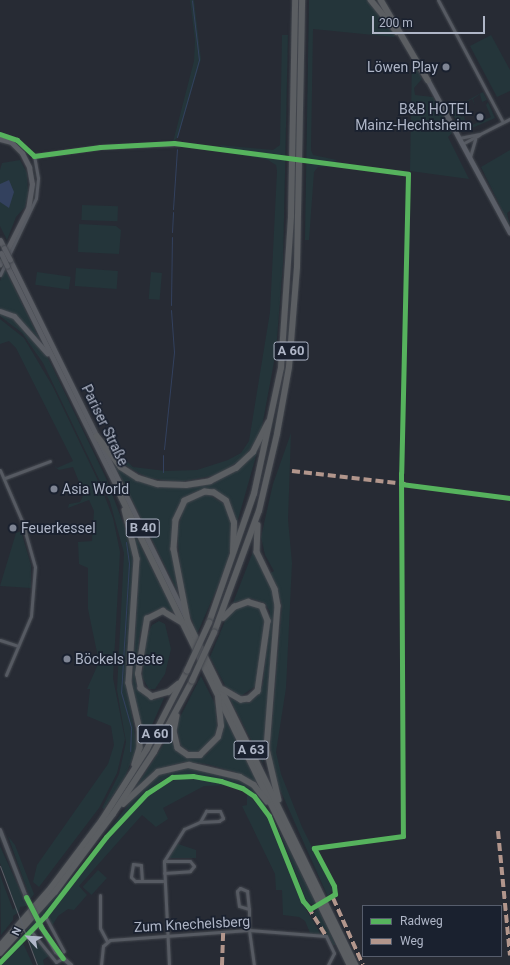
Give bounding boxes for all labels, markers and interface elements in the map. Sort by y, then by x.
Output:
scale bar [374,8,487,34]
text: 200 m [379,16,413,30]
place label: Löwen Play [367,59,438,75]
marker: Löwen Play [441,62,451,72]
place label: B&B HOTEL Mainz-Hechtsheim [355,101,472,134]
marker: B&B HOTEL Mainz-Hechtsheim [475,112,485,122]
road number: A 60 [273,340,309,362]
street label: Pariser Straße [78,382,132,468]
place label: Asia World [62,481,129,497]
marker: Asia World [49,484,59,494]
road number: B 40 [125,517,161,539]
place label: Feuerkessel [21,520,96,536]
marker: Feuerkessel [8,523,18,533]
place label: Böckels Beste [75,651,163,667]
marker: Böckels Beste [62,654,72,664]
road number: A 60 [137,723,173,745]
road number: A 63 [233,739,269,761]
legend [362,905,502,957]
street label: Zum Knechelsberg [133,913,251,935]
text: Radweg [400,914,443,928]
north arrow [8,917,48,957]
text: N [9,925,24,938]
text: Weg [400,934,424,948]

